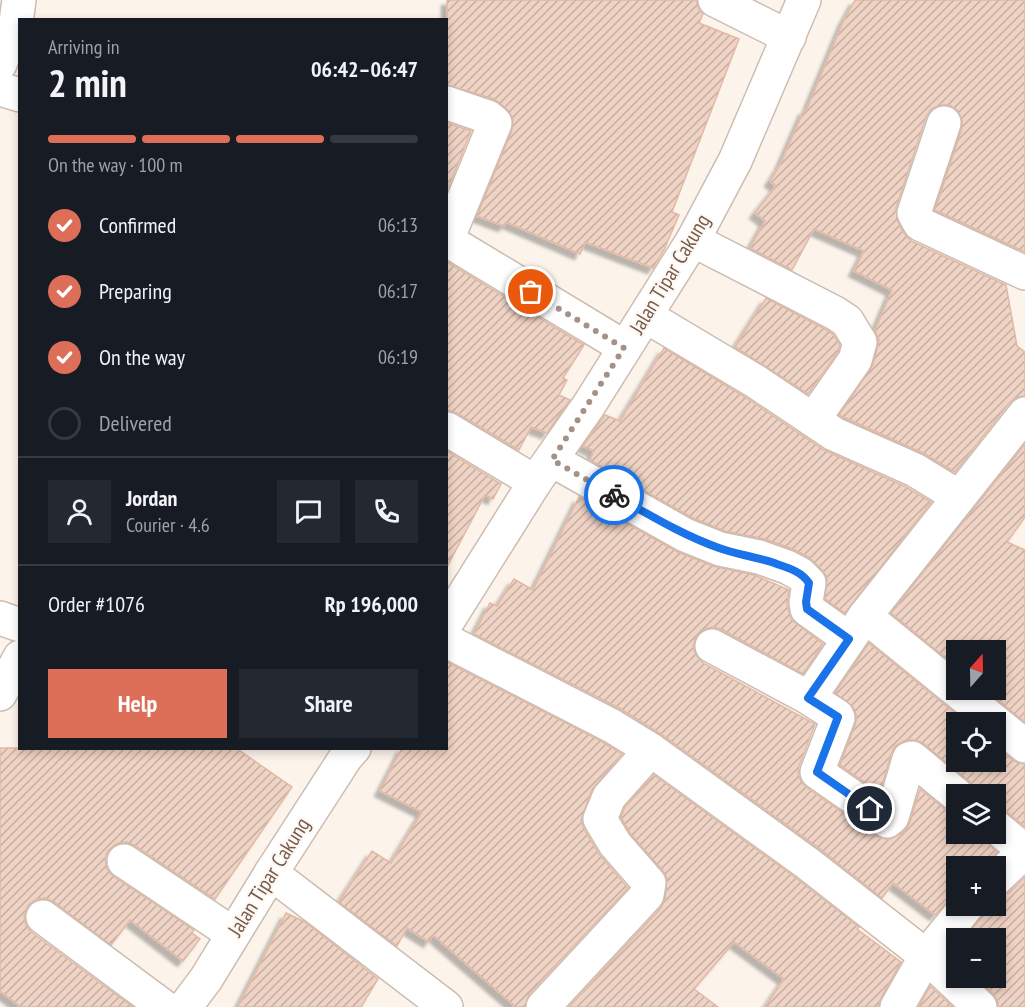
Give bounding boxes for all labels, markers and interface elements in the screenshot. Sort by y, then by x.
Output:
text: Arriving in [48,34,120,60]
text: 06:42–06:47 [311,55,418,83]
text: 2 min [48,57,127,108]
text: On the way · 100 m [48,152,183,178]
icon: check [48,209,81,242]
street label: Jalan Tipar Cakung [623,209,716,339]
text: Confirmed [99,211,176,239]
text: 06:13 [378,212,418,238]
pin [505,266,556,317]
icon: check [48,275,81,308]
icon: bag [514,275,547,308]
text: Preparing [99,277,172,305]
text: 06:17 [378,278,418,304]
icon: check [48,341,81,374]
text: On the way [99,343,185,371]
text: 06:19 [378,344,418,370]
text: Delivered [99,409,172,437]
courier [584,465,644,525]
icon: bike [598,479,631,512]
button: person [48,480,111,543]
button: chat [277,480,340,543]
button: phone [355,480,418,543]
text: Jordan [126,484,177,512]
text: Courier · 4.6 [126,512,210,538]
text: Order #1076 [48,590,145,618]
text: Rp 196,000 [325,590,418,618]
north arrow [946,640,1006,700]
map controls [946,640,1006,988]
button: Help [48,669,227,738]
button: Share [239,669,418,738]
button: locate [946,712,1006,772]
pin [844,783,895,834]
button: layers [946,784,1006,844]
icon: home [853,792,886,825]
street label: Jalan Tipar Cakung [221,812,316,942]
button: + [946,856,1006,916]
button: − [946,928,1006,988]

